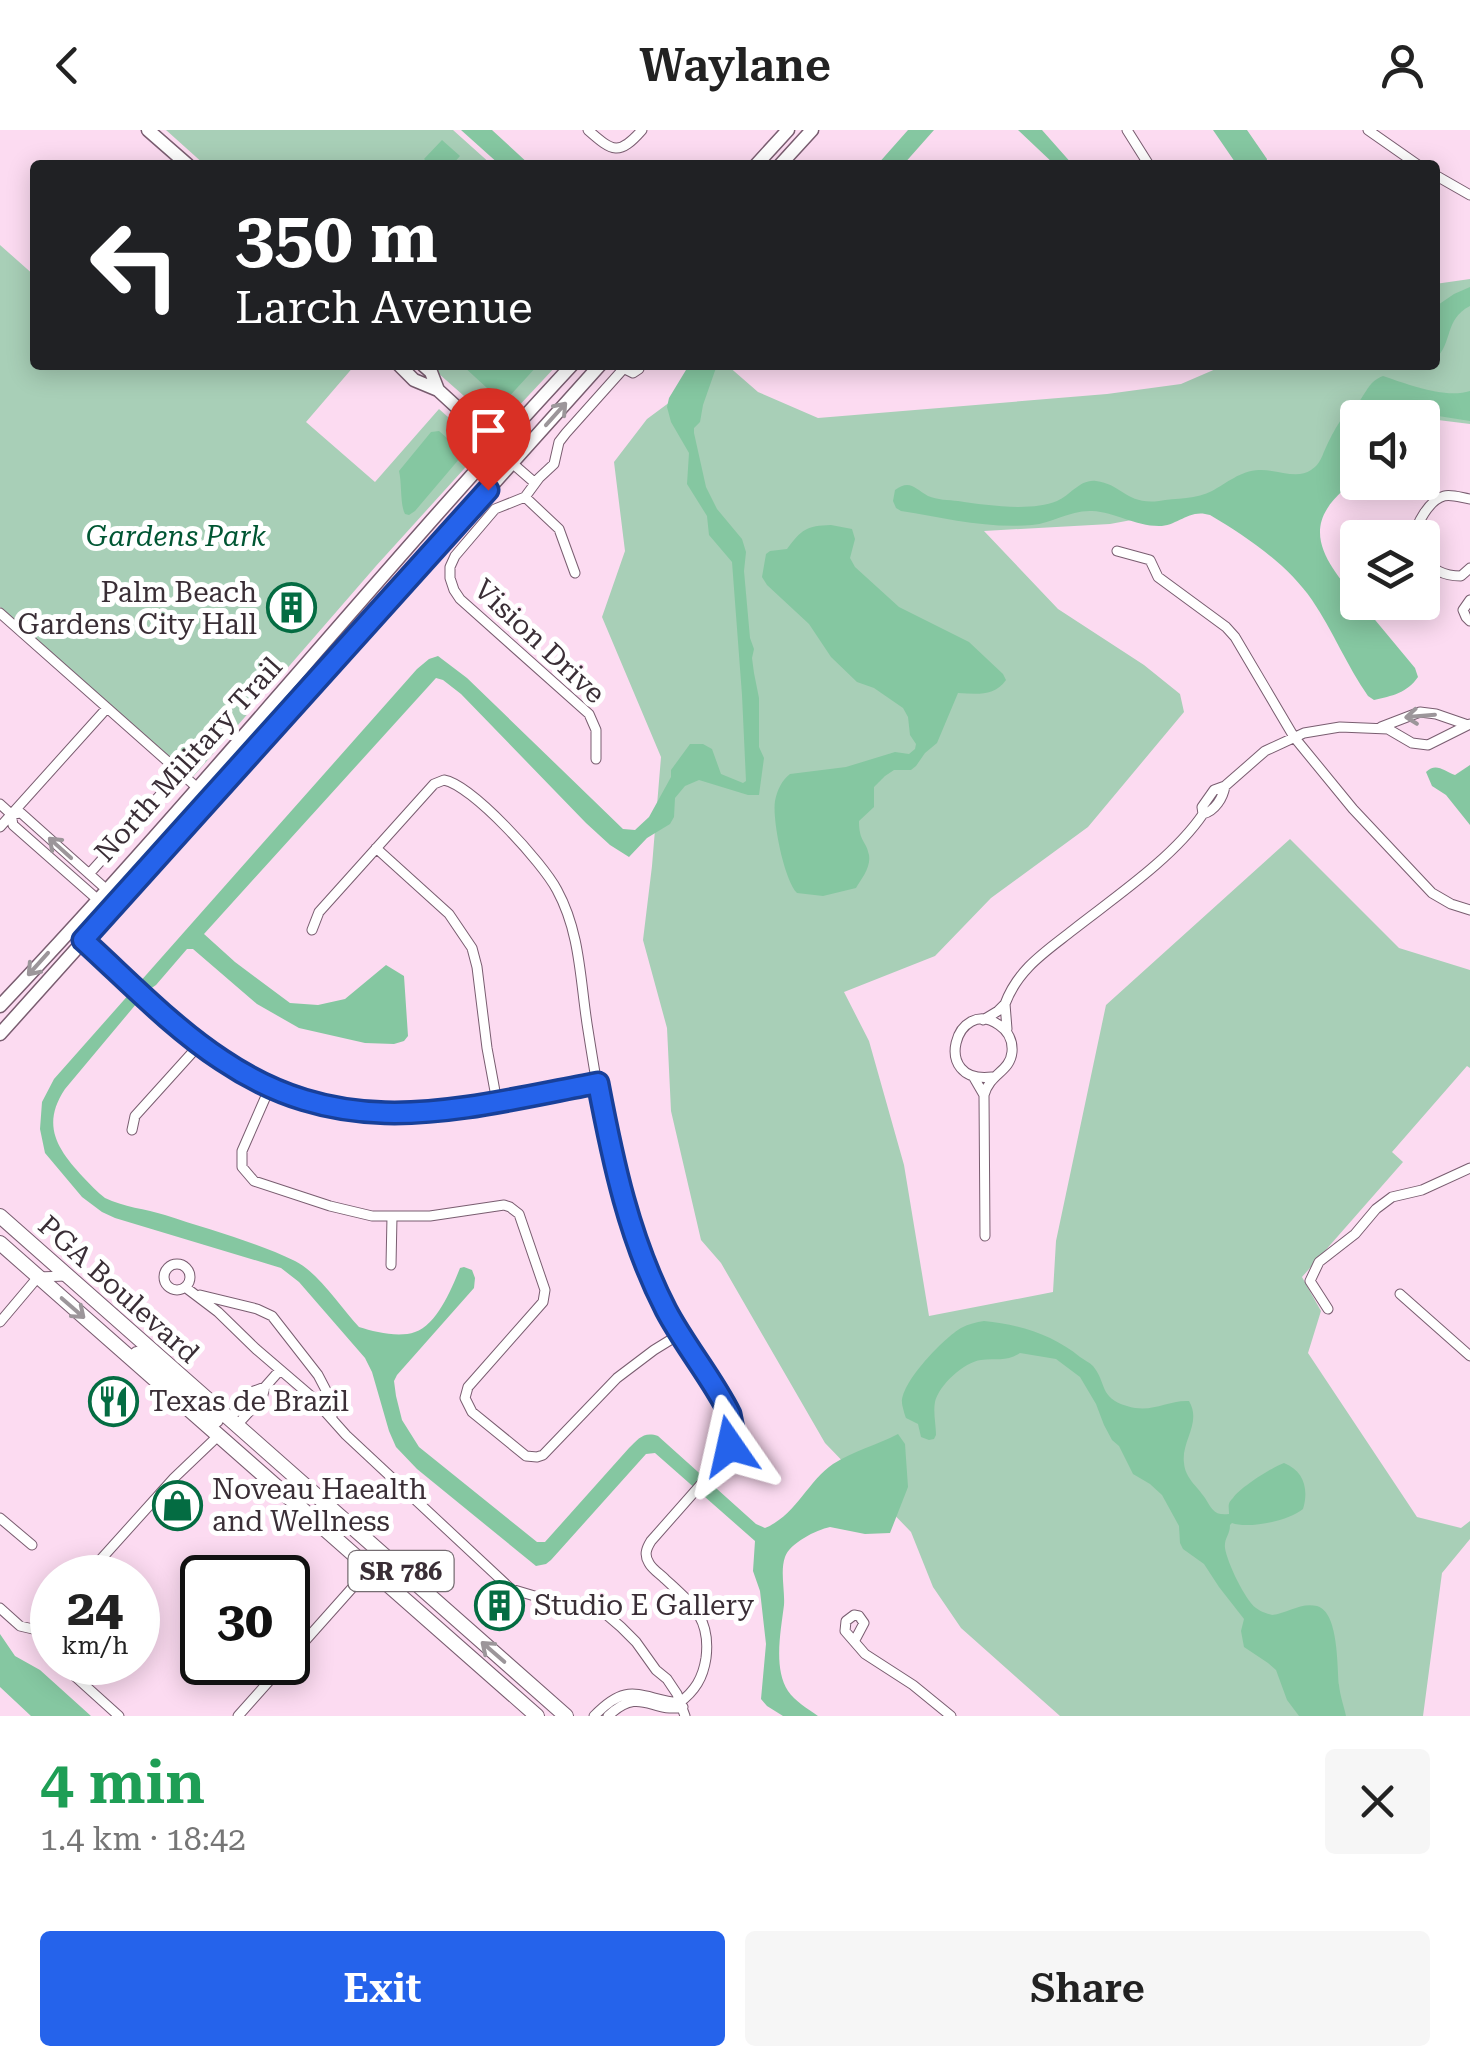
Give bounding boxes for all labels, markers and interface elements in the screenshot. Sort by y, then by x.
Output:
icon: back [40,38,95,93]
icon: person [1375,38,1430,93]
text: Waylane [639,39,831,92]
text: 350 m [235,197,438,279]
icon: left [70,200,200,330]
text: Larch Avenue [235,281,533,334]
pin [446,388,531,491]
map controls [1340,400,1440,620]
button: sound [1340,400,1440,500]
one-way arrow [544,402,567,427]
icon: arrive [461,403,516,458]
park label: Gardens Park [86,520,267,553]
button: layers [1340,520,1440,620]
street label: Vision Drive [468,573,612,710]
place label: Palm Beach Gardens City Hall [17,576,257,641]
building icon: Palm Beach Gardens City Hall [266,582,318,634]
street label: North Military Trail [88,650,289,868]
one-way arrow [1404,707,1437,726]
one-way arrow [48,836,73,859]
one-way arrow [27,951,50,976]
street label: PGA Boulevard [32,1209,206,1370]
one-way arrow [60,1296,85,1319]
restaurant icon: Texas de Brazil [88,1375,140,1427]
place label: Texas de Brazil [149,1385,349,1418]
position arrow [678,1394,782,1498]
place label: Noveau Haealth and Wellness [212,1473,427,1538]
shop icon: Noveau Haealth and Wellness [151,1479,203,1531]
road number: SR 786 [348,1551,454,1591]
speed limit sign: 30 [180,1555,310,1685]
text: 24 [67,1579,123,1637]
building icon: Studio E Gallery [473,1579,525,1631]
place label: Studio E Gallery [534,1589,755,1622]
text: km/h [62,1631,128,1660]
one-way arrow [480,1641,506,1663]
text: 4 min [40,1747,205,1818]
button: close [1325,1749,1430,1854]
text: 1.4 km · 18:42 [40,1820,246,1858]
button: Exit [40,1931,725,2046]
button: Share [745,1931,1430,2046]

